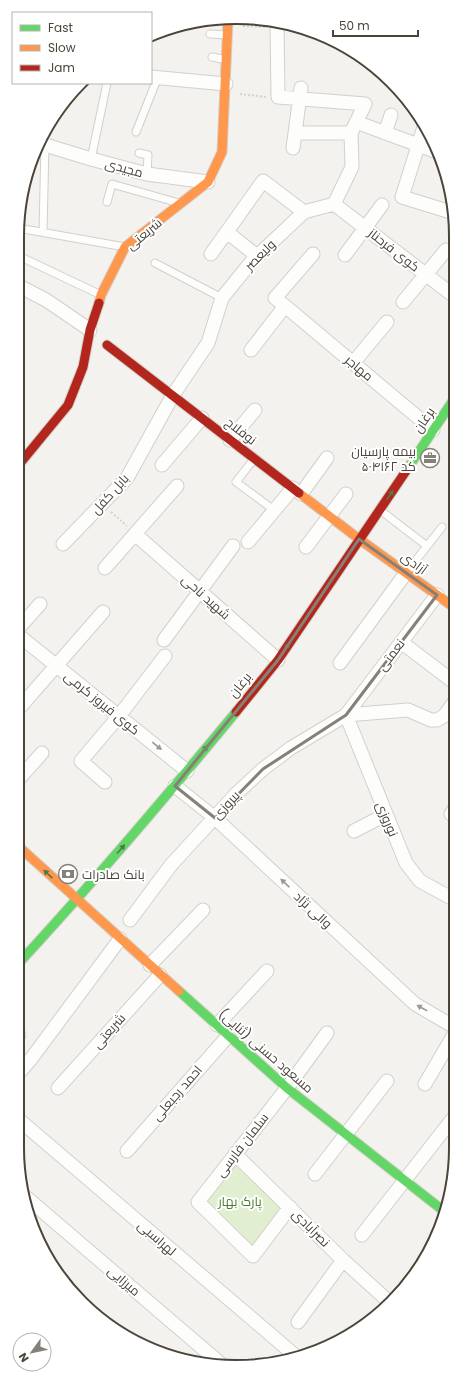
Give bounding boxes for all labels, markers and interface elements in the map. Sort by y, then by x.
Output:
legend [12,12,152,84]
scale bar [333,12,418,38]
text: 50 m [339,17,370,34]
text: Fast [48,19,73,36]
text: Slow [48,39,76,56]
text: Jam [48,59,75,76]
street label: مجیدی [103,154,145,182]
street label: شریعتی [122,213,166,255]
street label: کوی فرحناز [363,223,424,276]
street label: ولیعصر [239,235,280,276]
street label: مهاجر [340,350,377,386]
street label: برغان [408,403,440,437]
street label: نوفلاح [221,413,261,449]
place label: بیمه پارسیان کد ۵۰۴۱۶۲ [351,442,416,476]
office icon: بیمه پارسیان کد ۵۰۴۱۶۲ [419,447,441,469]
street label: بابل کفل [87,469,133,519]
one-way arrow [386,489,394,500]
street label: آزادی [397,547,431,579]
street label: شهید ناحی [177,570,235,624]
street label: نعمتی [373,635,409,675]
one-way arrow [282,643,290,654]
street label: کوی فیروز کرمی [60,667,144,739]
street label: برغان [224,668,256,702]
one-way arrow [151,742,162,751]
one-way arrow [200,744,209,755]
street label: پیروزی [208,786,245,824]
street label: نوروزی [371,798,403,840]
one-way arrow [116,844,125,855]
bank icon: بانک صادرات [57,863,79,885]
place label: بانک صادرات [82,865,145,884]
one-way arrow [43,869,54,878]
one-way arrow [280,879,289,888]
street label: والی نژاد [290,887,336,933]
street label: مسعود حسنی (ثنایی) [214,1004,318,1098]
one-way arrow [416,1005,428,1012]
street label: شریعتی [88,1009,130,1053]
street label: احمد رجبعلی [147,1061,207,1125]
street label: سلمان فارسی [211,1109,273,1181]
park label: پارک‌ بهار [217,1192,262,1211]
street label: نصرآبادی [288,1205,334,1251]
street label: لهراسبی [134,1216,180,1260]
street label: میرزایی [103,1261,145,1301]
north arrow [12,1332,52,1372]
text: N [15,1350,33,1365]

